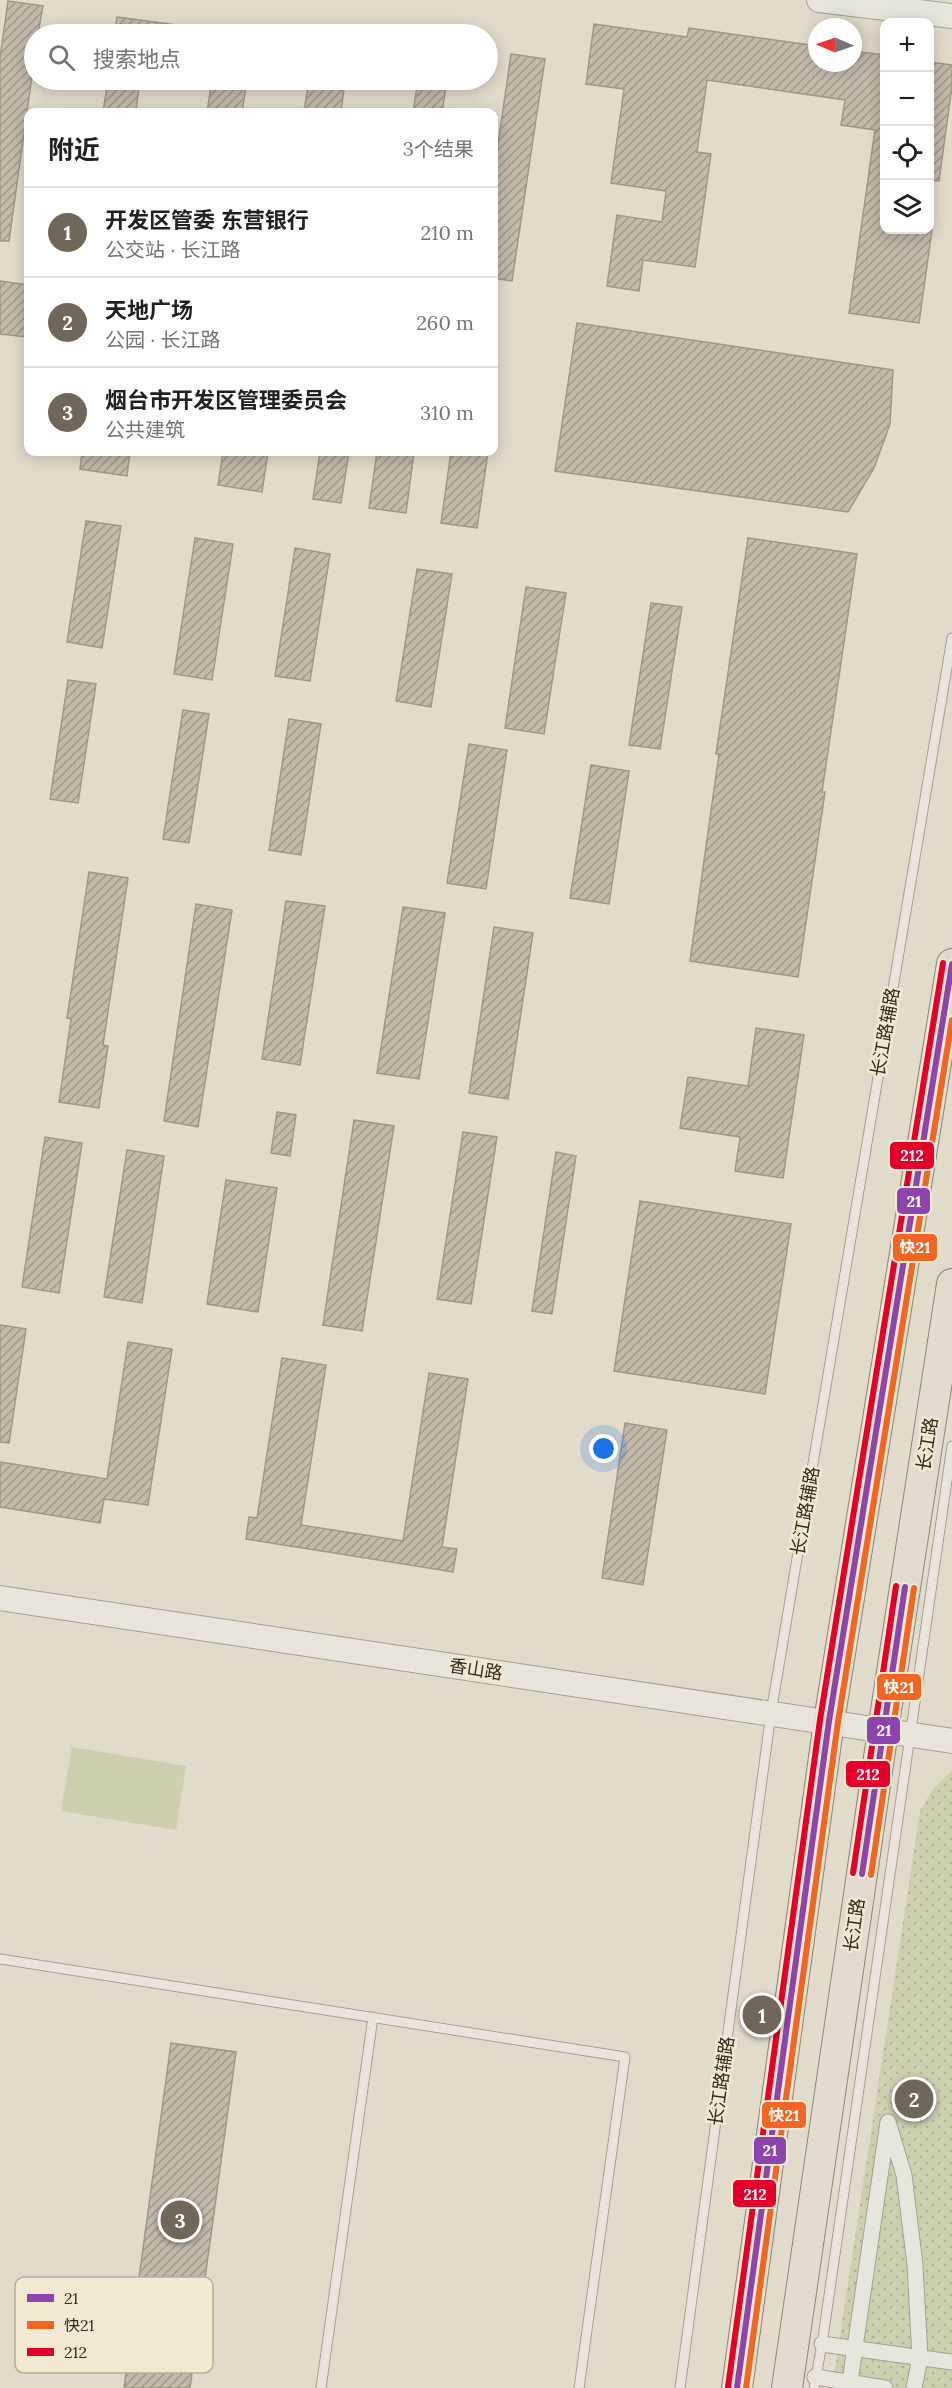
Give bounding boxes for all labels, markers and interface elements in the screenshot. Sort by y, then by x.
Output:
north arrow [808,18,862,72]
map controls [880,18,934,234]
button: + [880,18,934,72]
search box [24,24,498,90]
icon: search [45,41,78,74]
text: 搜索地点 [93,45,181,73]
button: − [880,72,934,126]
button: locate [880,126,934,180]
text: 附近 [48,133,100,166]
text: 3个结果 [403,136,474,161]
button: layers [880,180,934,234]
text: 开发区管委 东营银行 [105,206,309,234]
text: 1 [63,220,72,245]
text: 210 m [420,220,474,245]
text: 公交站 · 长江路 [105,237,241,262]
text: 天地广场 [105,296,193,324]
text: 2 [62,310,73,335]
text: 260 m [416,310,474,335]
text: 公园 · 长江路 [105,327,221,352]
text: 烟台市开发区管理委员会 [105,386,347,414]
text: 3 [62,400,73,425]
text: 310 m [420,400,474,425]
text: 公共建筑 [105,417,185,442]
street label: 长江路辅路 [866,986,904,1078]
line badge: 212 [889,1141,935,1170]
text: 212 [900,1145,924,1165]
line badge: 21 [896,1187,931,1215]
text: 21 [906,1191,922,1211]
line badge: 快21 [892,1233,938,1262]
text: 快21 [899,1237,931,1257]
street label: 长江路 [911,1416,943,1472]
your location [589,1434,618,1463]
street label: 长江路辅路 [786,1465,824,1557]
street label: 香山路 [448,1653,504,1685]
line badge: 快21 [876,1673,922,1701]
text: 快21 [883,1677,915,1697]
line badge: 21 [866,1716,901,1745]
text: 21 [876,1720,892,1740]
line badge: 212 [845,1760,891,1788]
text: 212 [856,1764,880,1784]
street label: 长江路 [839,1897,869,1953]
pin: 1 [742,1992,782,2038]
street label: 长江路辅路 [703,2035,739,2127]
pin: 2 [894,2076,934,2122]
line badge: 快21 [761,2101,807,2129]
text: 快21 [768,2105,800,2125]
line badge: 21 [753,2136,787,2165]
text: 21 [762,2140,778,2160]
line badge: 212 [732,2179,777,2208]
text: 212 [743,2184,767,2204]
pin: 3 [160,2198,200,2242]
legend [15,2277,213,2373]
text: 21 [64,2288,79,2308]
text: 快21 [64,2315,95,2335]
text: 212 [64,2342,87,2362]

